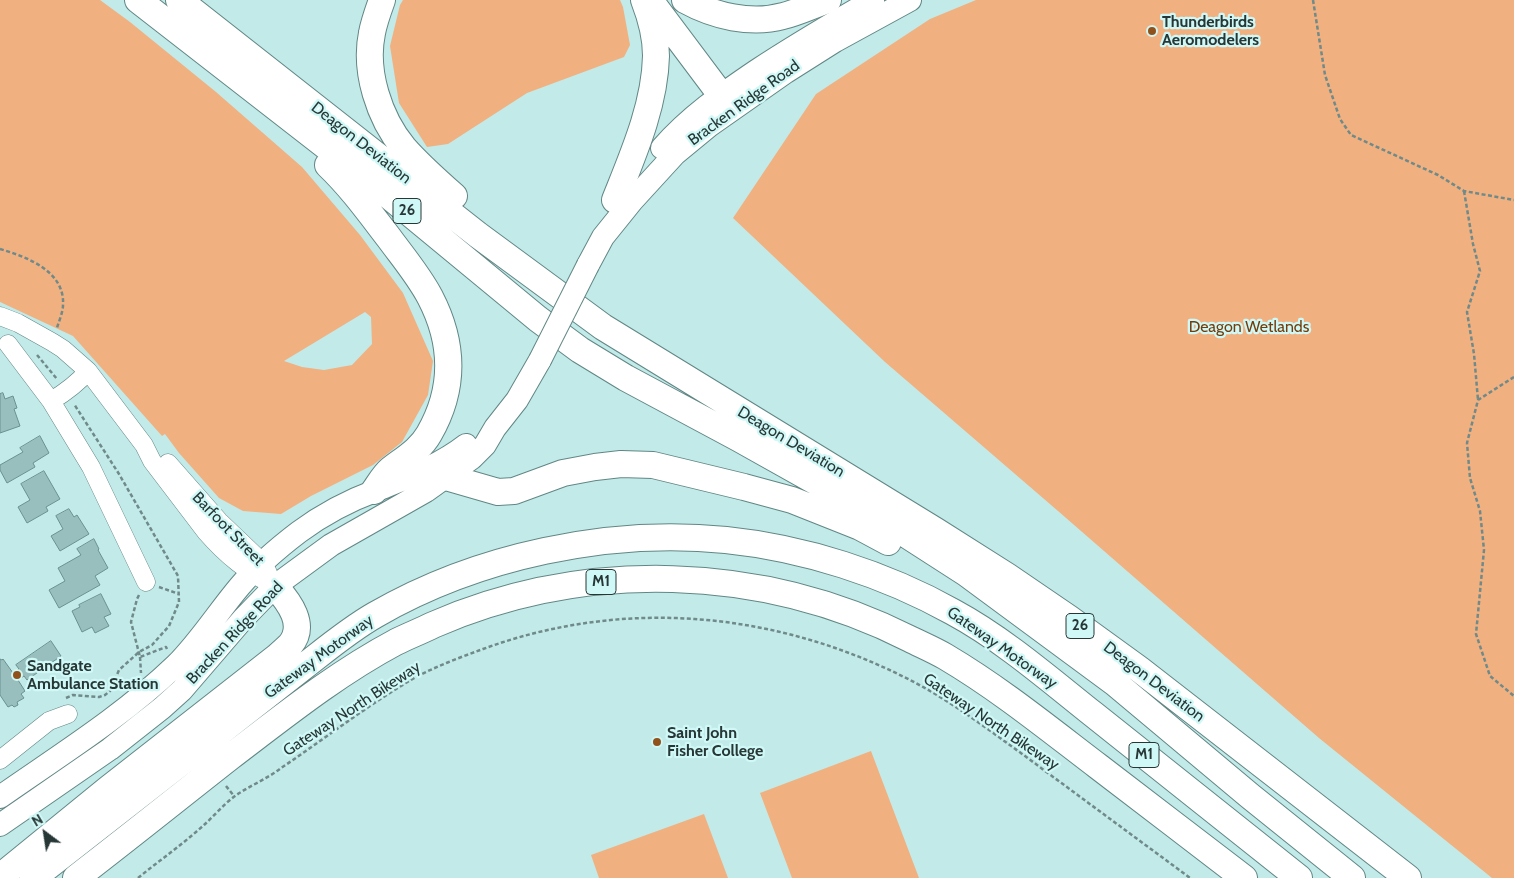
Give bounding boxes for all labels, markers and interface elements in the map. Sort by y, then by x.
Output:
place label: Thunderbirds Aeromodelers [1162,12,1259,50]
marker: Thunderbirds Aeromodelers [1146,25,1158,37]
street label: Bracken Ridge Road [684,56,804,150]
street label: Deagon Deviation [307,98,415,188]
road number: 26 [393,198,421,224]
park label: Deagon Wetlands [1189,317,1309,337]
street label: Deagon Deviation [734,402,848,482]
street label: Barfoot Street [188,488,268,570]
road number: M1 [586,570,616,594]
street label: Bracken Ridge Road [183,578,287,688]
street label: Gateway Motorway [943,603,1061,693]
street label: Gateway Motorway [261,611,377,703]
road number: 26 [1066,614,1094,638]
street label: Deagon Deviation [1100,638,1208,726]
place label: Sandgate Ambulance Station [27,656,159,694]
street label: Gateway North Bikeway [280,657,424,761]
marker: Sandgate Ambulance Station [11,669,23,681]
street label: Gateway North Bikeway [919,669,1063,775]
place label: Saint John Fisher College [667,723,763,761]
marker: Saint John Fisher College [651,736,663,748]
road number: M1 [1129,742,1159,768]
north arrow [20,808,70,858]
text: N [28,810,46,830]

